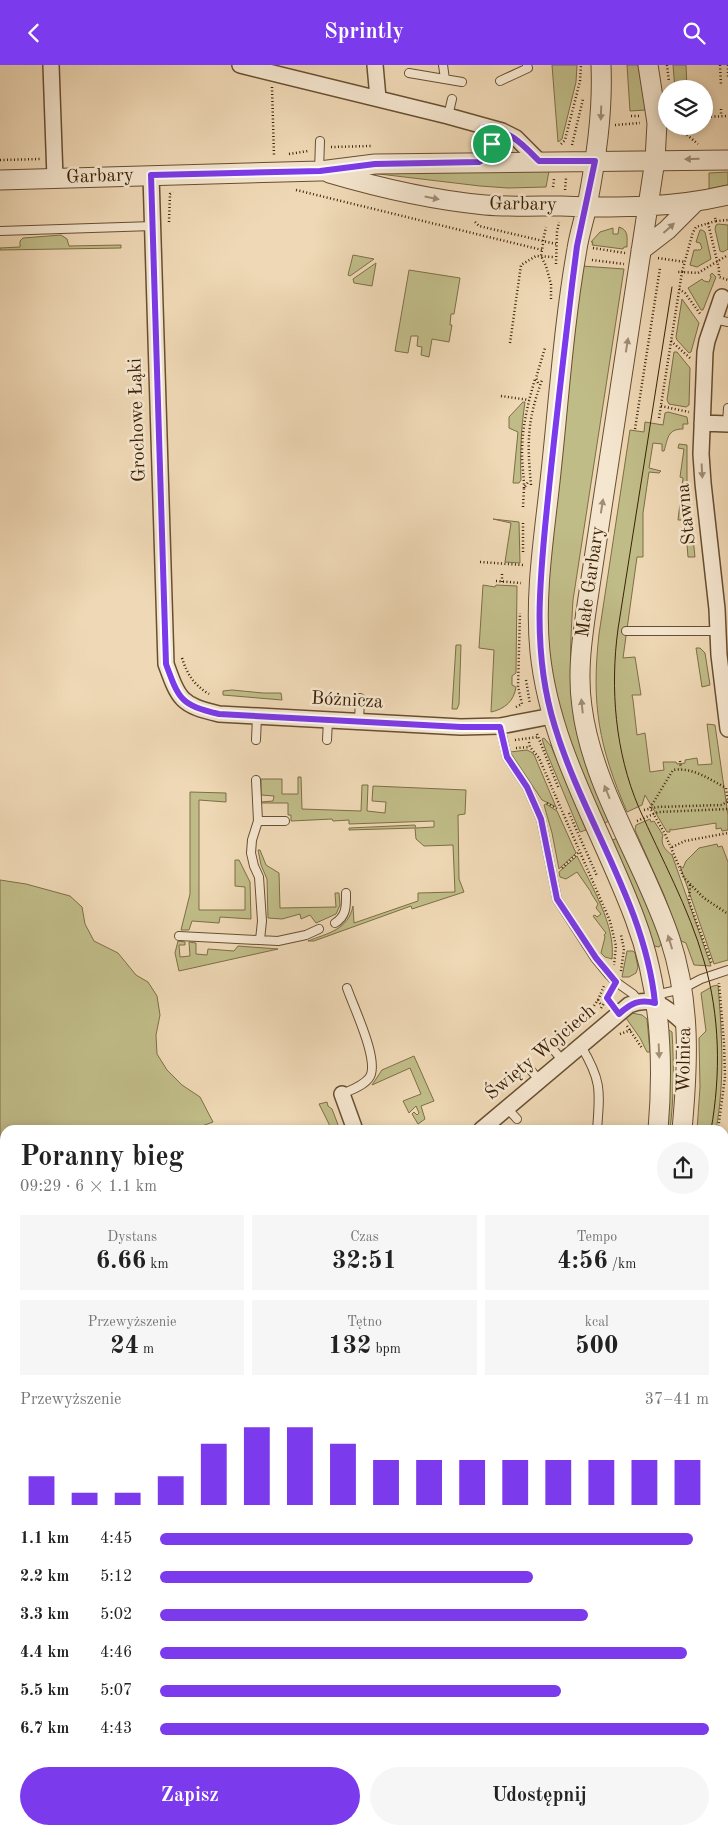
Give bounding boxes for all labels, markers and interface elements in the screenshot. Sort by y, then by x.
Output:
icon: back [20,19,48,47]
icon: search [680,19,708,47]
text: Sprintly [324,21,404,43]
map controls [658,80,713,135]
button: layers [658,80,713,135]
one-way arrow [597,106,605,122]
pin [471,123,513,165]
icon: arrive [478,130,506,158]
one-way arrow [683,156,699,164]
street label: Garbary [66,166,134,188]
one-way arrow [424,194,440,202]
street label: Garbary [489,195,557,215]
one-way arrow [663,222,676,233]
one-way arrow [623,337,631,353]
street label: Grochowe Łąki [126,358,150,482]
one-way arrow [698,464,706,480]
street label: Stawna [674,482,700,546]
one-way arrow [598,497,606,513]
street label: Małe Garbary [574,525,608,639]
street label: Bóżnicza [310,690,384,712]
one-way arrow [578,697,586,713]
one-way arrow [603,785,611,800]
one-way arrow [666,934,674,949]
street label: Święty Wojciech [479,998,600,1104]
street label: Wolnica [675,1026,695,1093]
one-way arrow [656,1043,664,1059]
button: share [657,1142,709,1194]
text: Poranny bieg [20,1144,184,1172]
text: 09:29 · 6 × 1.1 km [20,1179,157,1195]
text: Dystans [107,1230,157,1244]
text: Czas [350,1230,379,1244]
text: Tempo [576,1230,617,1244]
text: 6.66 [96,1249,146,1274]
text: 32:51 [332,1249,397,1274]
text: 4:56 [557,1249,608,1274]
text: km [146,1257,169,1271]
text: /km [608,1257,636,1271]
text: Przewyższenie [88,1315,177,1329]
text: Tętno [347,1315,382,1329]
text: kcal [585,1315,609,1329]
text: 24 [110,1334,139,1359]
text: 132 [328,1334,372,1359]
text: 500 [575,1334,619,1359]
text: m [139,1342,154,1356]
text: bpm [372,1342,401,1356]
text: Przewyższenie [20,1392,121,1408]
text: 37–41 m [645,1392,709,1408]
text: 1.1 km [20,1531,69,1547]
text: 4:45 [100,1531,132,1547]
text: 2.2 km [20,1569,69,1585]
text: 5:12 [100,1569,132,1585]
text: 3.3 km [20,1607,69,1623]
text: 5:02 [100,1607,132,1623]
text: 4.4 km [20,1645,69,1661]
text: 4:46 [100,1645,132,1661]
text: 5.5 km [20,1683,69,1699]
text: 5:07 [100,1683,132,1699]
text: 6.7 km [20,1721,69,1737]
text: 4:43 [100,1721,132,1737]
button: Zapisz [20,1767,360,1825]
button: Udostępnij [370,1767,709,1825]

